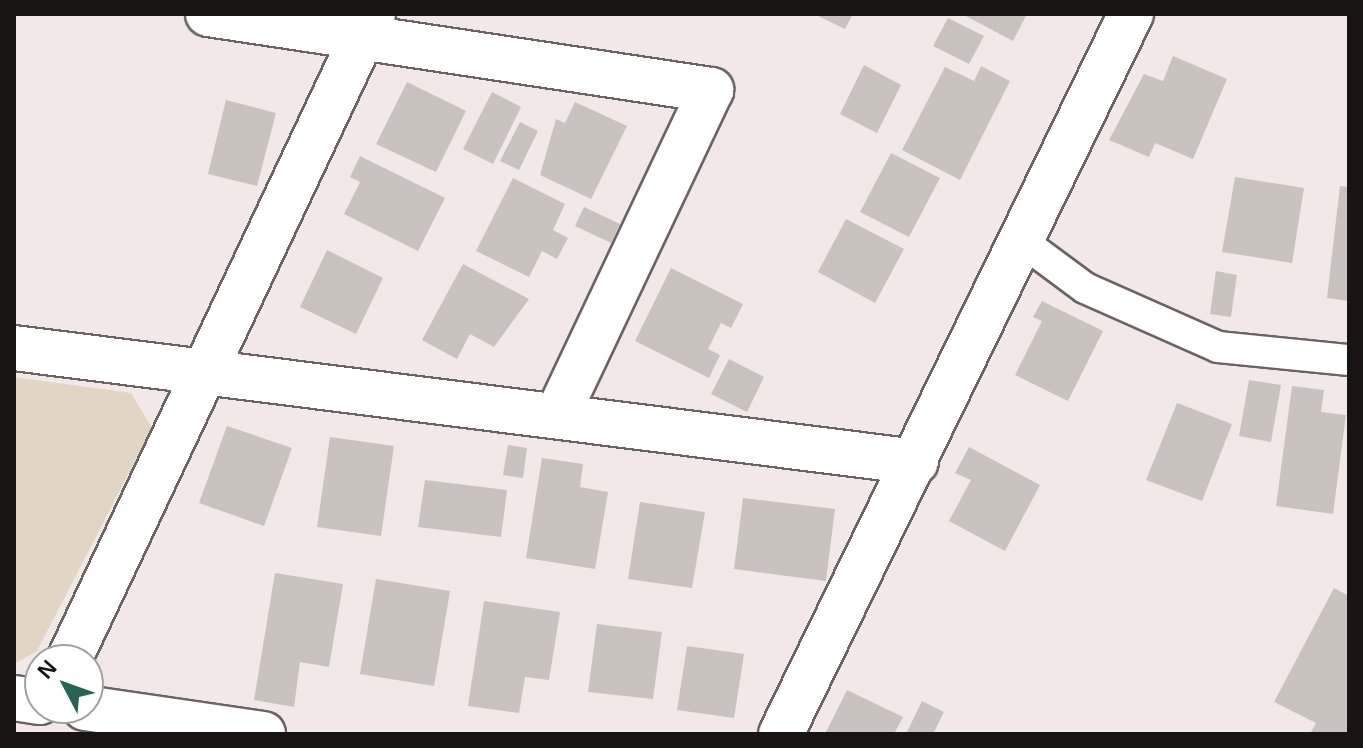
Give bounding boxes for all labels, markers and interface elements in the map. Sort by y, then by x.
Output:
north arrow [24,644,104,724]
text: N [32,655,62,683]

